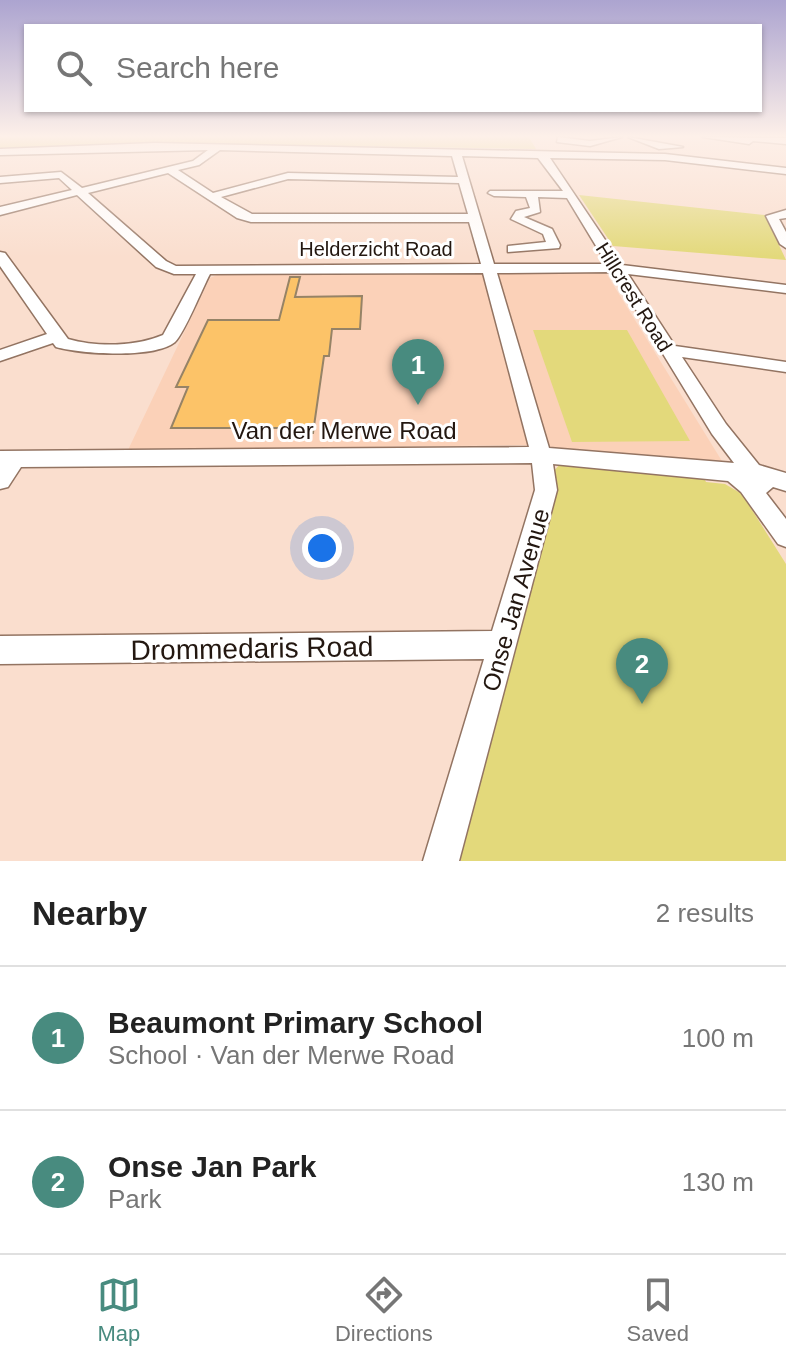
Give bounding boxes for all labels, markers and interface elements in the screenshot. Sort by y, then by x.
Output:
search box [24,24,762,112]
icon: search [52,46,96,90]
text: Search here [116,51,279,84]
street label: Helderzicht Road [299,238,453,260]
street label: Hillcrest Road [592,238,676,356]
pin: 1 [392,339,444,405]
street label: Van der Merwe Road [232,417,457,444]
street label: Onse Jan Avenue [476,505,555,694]
your location [302,528,342,568]
street label: Drommedaris Road [130,631,374,666]
pin: 2 [616,638,668,704]
text: Nearby [32,894,147,932]
text: 2 results [656,898,754,928]
text: Beaumont Primary School [108,1006,483,1039]
text: 1 [51,1023,65,1053]
text: 100 m [682,1023,754,1053]
text: School · Van der Merwe Road [108,1040,454,1070]
text: Onse Jan Park [108,1150,316,1183]
text: 2 [51,1167,65,1197]
text: 130 m [682,1167,754,1197]
text: Park [108,1184,161,1214]
tab: Map [97,1273,141,1347]
tab: Directions [335,1273,433,1347]
tab: Saved [627,1273,689,1347]

